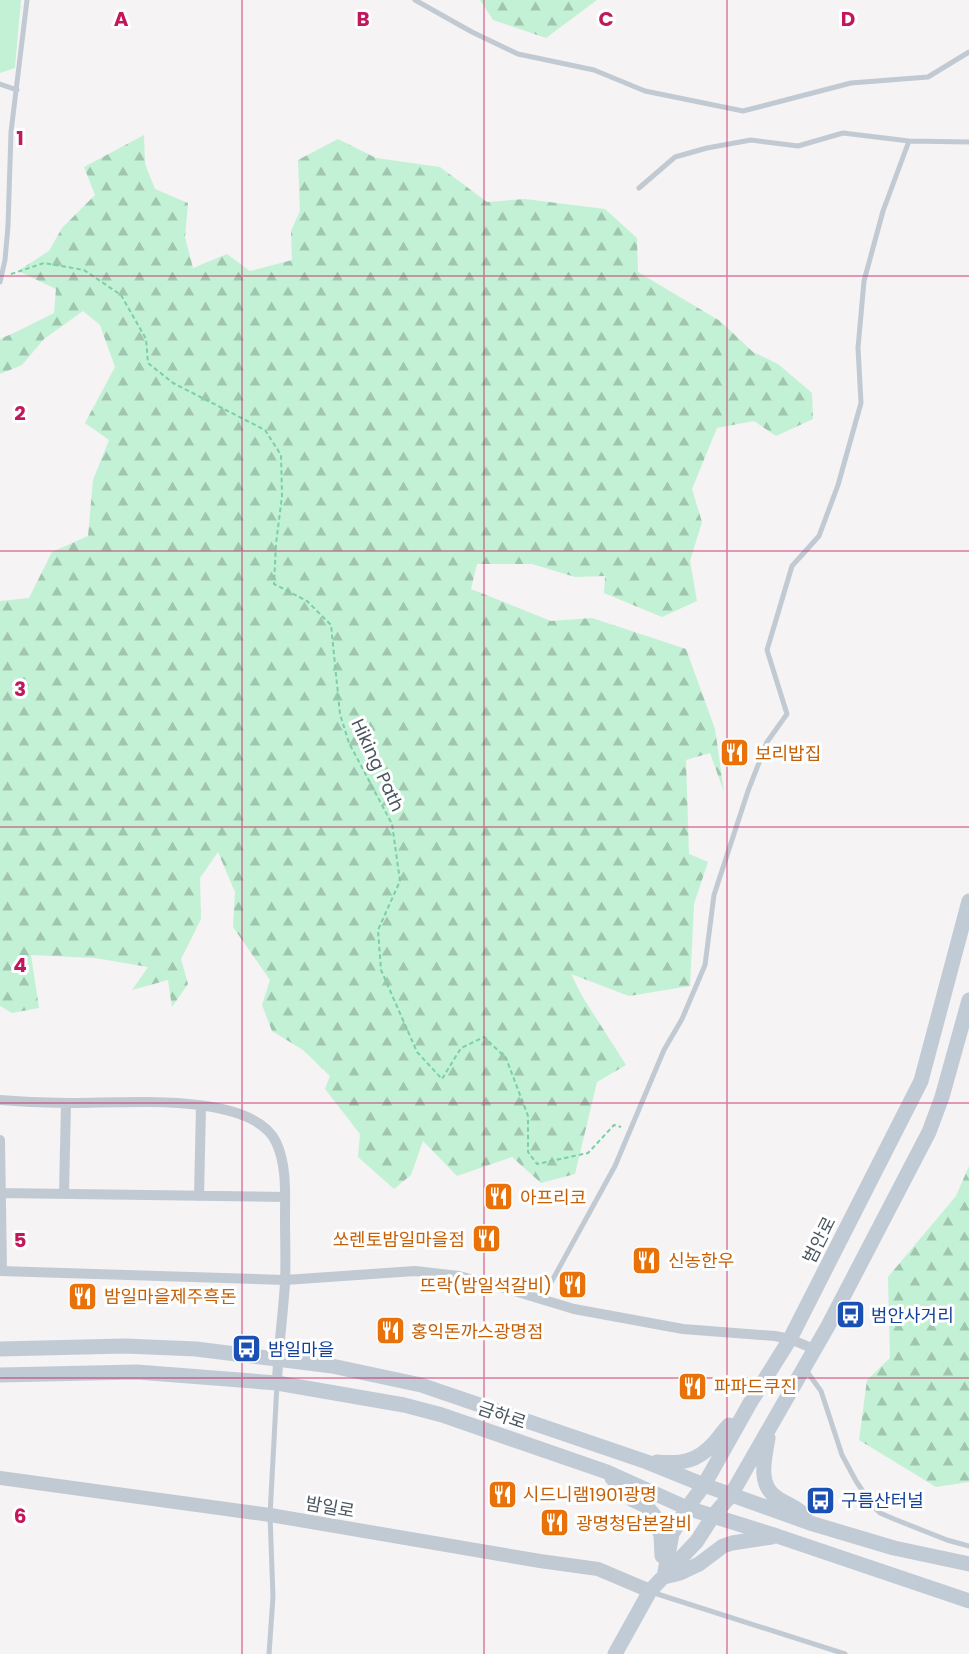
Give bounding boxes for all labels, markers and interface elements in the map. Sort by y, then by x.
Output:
text: A [114,5,129,33]
text: B [356,5,370,33]
text: C [598,5,614,33]
text: D [841,5,855,33]
text: 1 [16,124,24,152]
text: 2 [14,399,26,427]
text: 3 [14,675,26,703]
street label: Hiking Path [346,715,410,815]
restaurant icon: 보리밥집 [718,737,750,769]
place label: 보리밥집 [755,741,821,766]
text: 4 [13,951,27,979]
restaurant icon: 아프리코 [483,1181,515,1213]
place label: 아프리코 [520,1185,586,1210]
street label: 범안로 [797,1212,841,1268]
restaurant icon: 쏘렌토밤일마을점 [470,1223,502,1255]
text: 5 [14,1226,27,1254]
place label: 쏘렌토밤일마을점 [333,1227,465,1252]
restaurant icon: 신농한우 [631,1244,663,1276]
place label: 신농한우 [668,1248,734,1273]
restaurant icon: 뜨락(밤일석갈비) [557,1269,589,1301]
place label: 뜨락(밤일석갈비) [420,1273,552,1298]
restaurant icon: 밤일마을제주흑돈 [67,1280,99,1312]
place label: 밤일마을제주흑돈 [104,1284,236,1309]
bus stop icon: 범안사거리 [834,1299,866,1331]
place label: 범안사거리 [871,1303,954,1328]
restaurant icon: 홍익돈까스광명점 [374,1315,406,1347]
place label: 홍익돈까스광명점 [411,1319,543,1344]
bus stop icon: 밤일마을 [231,1333,263,1365]
place label: 밤일마을 [268,1337,334,1362]
restaurant icon: 파파드쿠진 [677,1370,709,1402]
place label: 파파드쿠진 [714,1374,797,1399]
street label: 금하로 [474,1395,530,1435]
restaurant icon: 시드니램1901광명 [486,1478,518,1510]
place label: 시드니램1901광명 [523,1482,657,1507]
bus stop icon: 구름산터널 [804,1484,836,1516]
place label: 구름산터널 [841,1488,924,1513]
street label: 밤일로 [303,1490,357,1524]
text: 6 [14,1502,26,1530]
restaurant icon: 광명청담본갈비 [539,1507,571,1539]
place label: 광명청담본갈비 [576,1511,692,1536]

